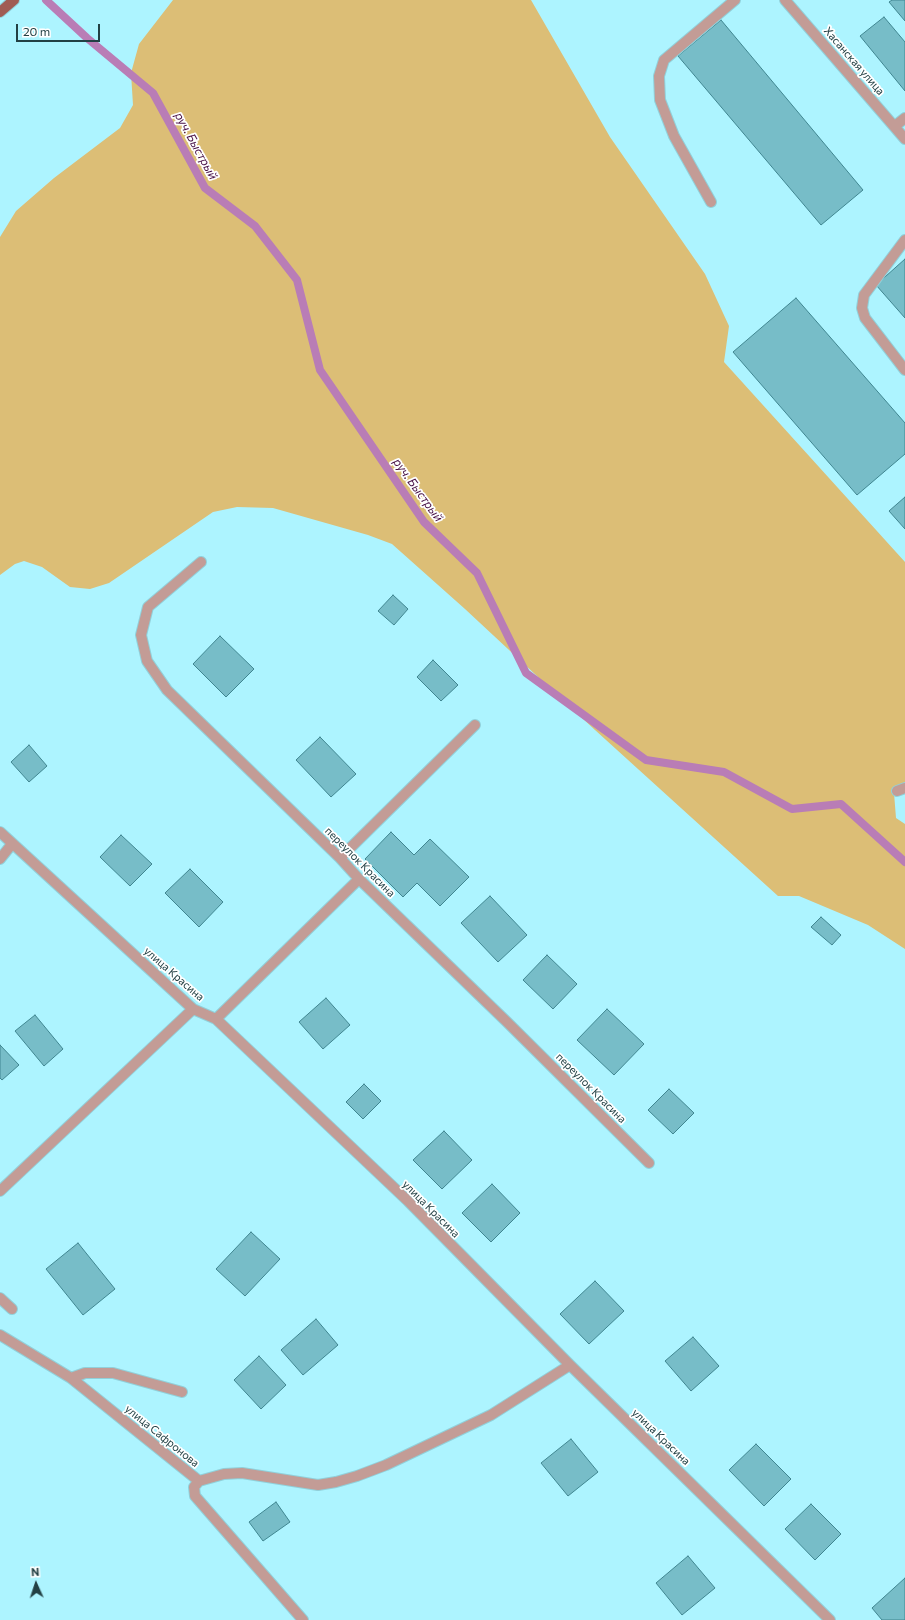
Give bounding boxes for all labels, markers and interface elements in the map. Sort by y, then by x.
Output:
scale bar [18,16,102,42]
text: 20 m [23,24,50,38]
street label: Хасанская улица [821,24,887,98]
water label: руч. Быстрый [172,110,220,182]
water label: руч. Быстрый [390,456,446,524]
street label: переулок Красина [322,824,398,900]
street label: улица Красина [141,944,207,1004]
street label: переулок Красина [553,1050,629,1126]
street label: улица Красина [400,1178,462,1240]
street label: улица Сафронова [122,1402,202,1470]
street label: улица Красина [629,1406,693,1468]
north arrow [16,1564,56,1604]
text: N [31,1565,40,1578]

